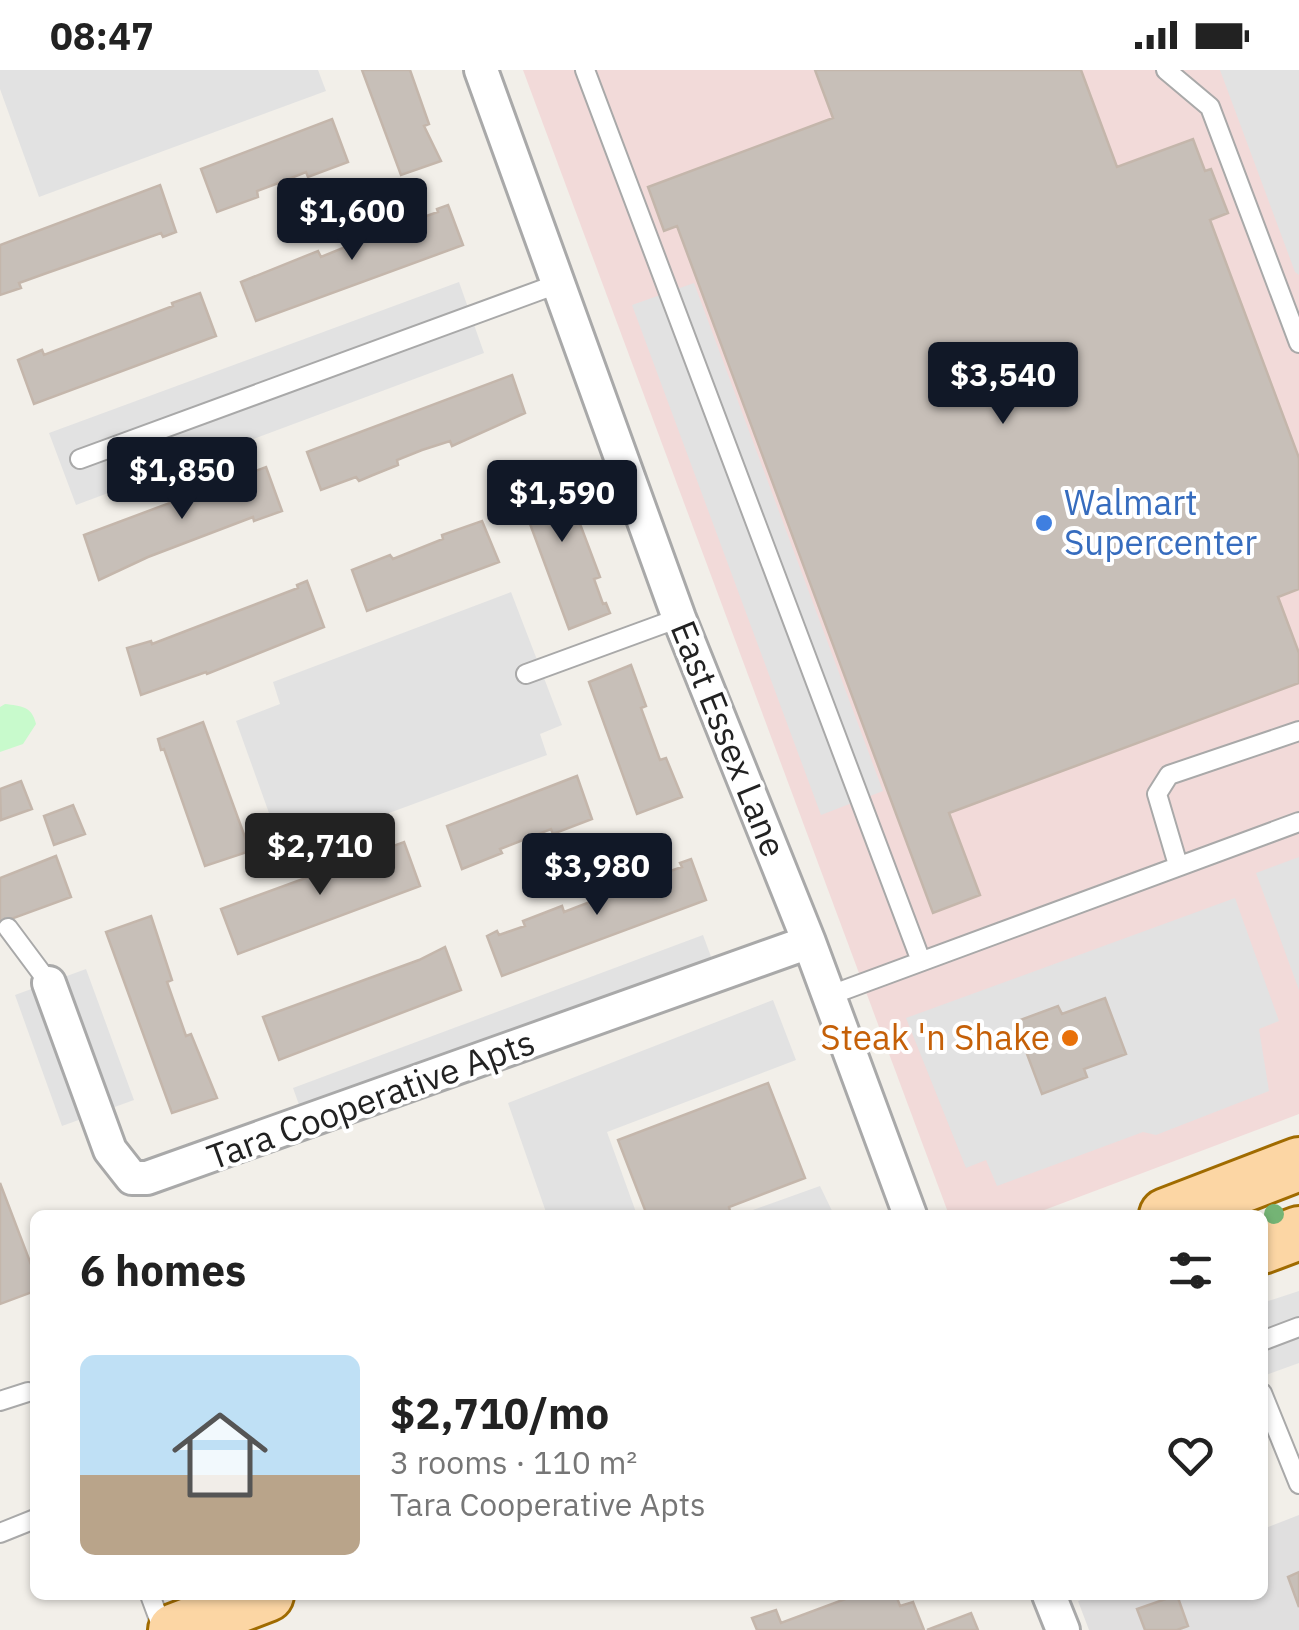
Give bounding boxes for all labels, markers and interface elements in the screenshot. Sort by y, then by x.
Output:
text: 08:47 [50,11,154,60]
pin: $1,600 [271,178,433,263]
text: $1,600 [299,189,405,231]
pin: $3,540 [922,342,1084,427]
text: $3,540 [950,353,1056,395]
pin: $1,850 [101,437,263,522]
text: $1,850 [129,448,235,490]
pin: $1,590 [481,460,643,545]
text: $1,590 [509,471,615,513]
place label: Walmart Supercenter [1064,479,1257,565]
marker: Walmart Supercenter [1033,512,1055,534]
street label: East Essex Lane [661,614,797,864]
pin: $2,710 [239,813,401,898]
text: $2,710 [267,824,373,866]
pin: $3,980 [516,833,678,918]
text: $3,980 [544,844,650,886]
place label: Steak 'n Shake [820,1014,1050,1060]
street label: Tara Cooperative Apts [201,1018,541,1180]
marker: Steak 'n Shake [1059,1027,1081,1049]
text: 6 homes [80,1243,246,1298]
icon: filters [1163,1243,1218,1298]
text: $2,710/mo [390,1386,609,1441]
icon: home [160,1395,280,1515]
icon: heart [1163,1428,1218,1483]
text: 3 rooms · 110 m² [390,1441,637,1483]
text: Tara Cooperative Apts [390,1483,706,1525]

